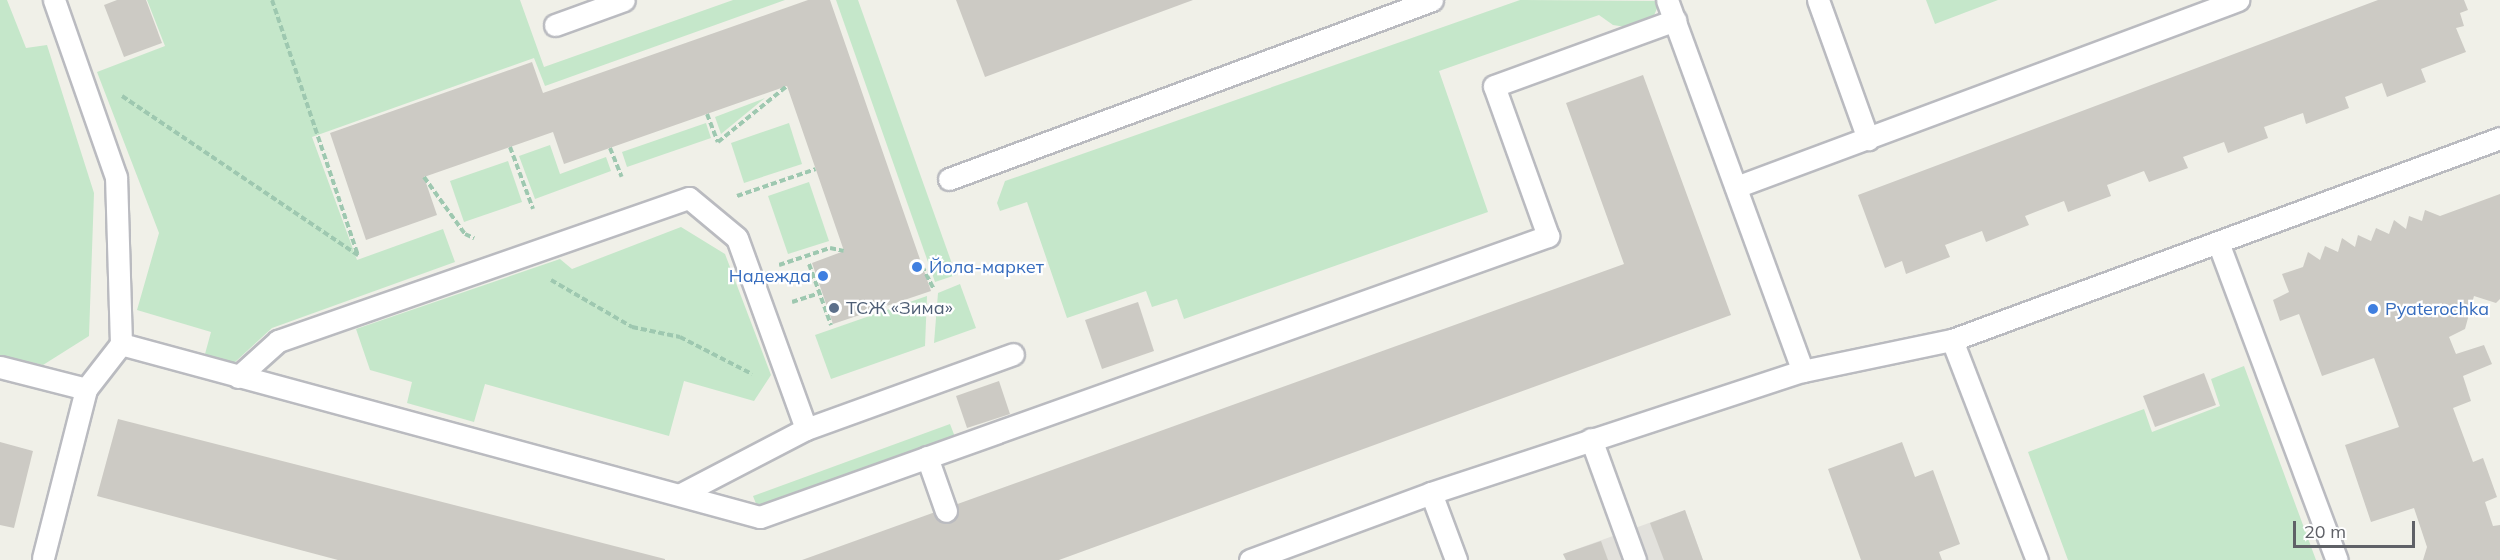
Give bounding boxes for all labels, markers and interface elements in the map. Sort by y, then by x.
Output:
place label: Йола-маркет [929,256,1044,278]
marker: Йола-маркет [910,260,924,274]
place label: Надежда [729,265,811,287]
marker: Надежда [816,269,830,283]
place label: ТСЖ «Зима» [846,297,953,319]
place label: Pyaterochka [2385,298,2489,320]
marker: ТСЖ «Зима» [827,301,841,315]
marker: Pyaterochka [2366,302,2380,316]
scale bar [2296,509,2418,547]
text: 20 m [2304,520,2346,543]

